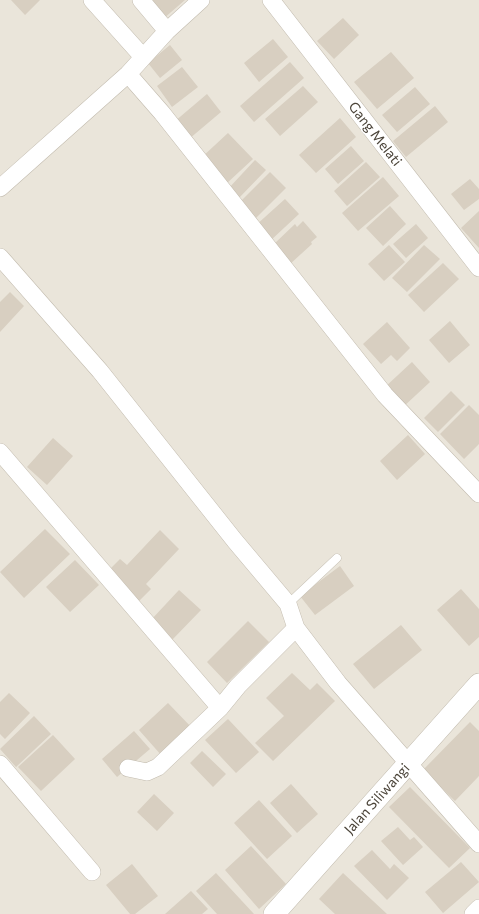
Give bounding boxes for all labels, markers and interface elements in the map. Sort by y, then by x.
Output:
street label: Gang Melati [345,99,405,169]
street label: Jalan Siliwangi [341,760,413,838]

